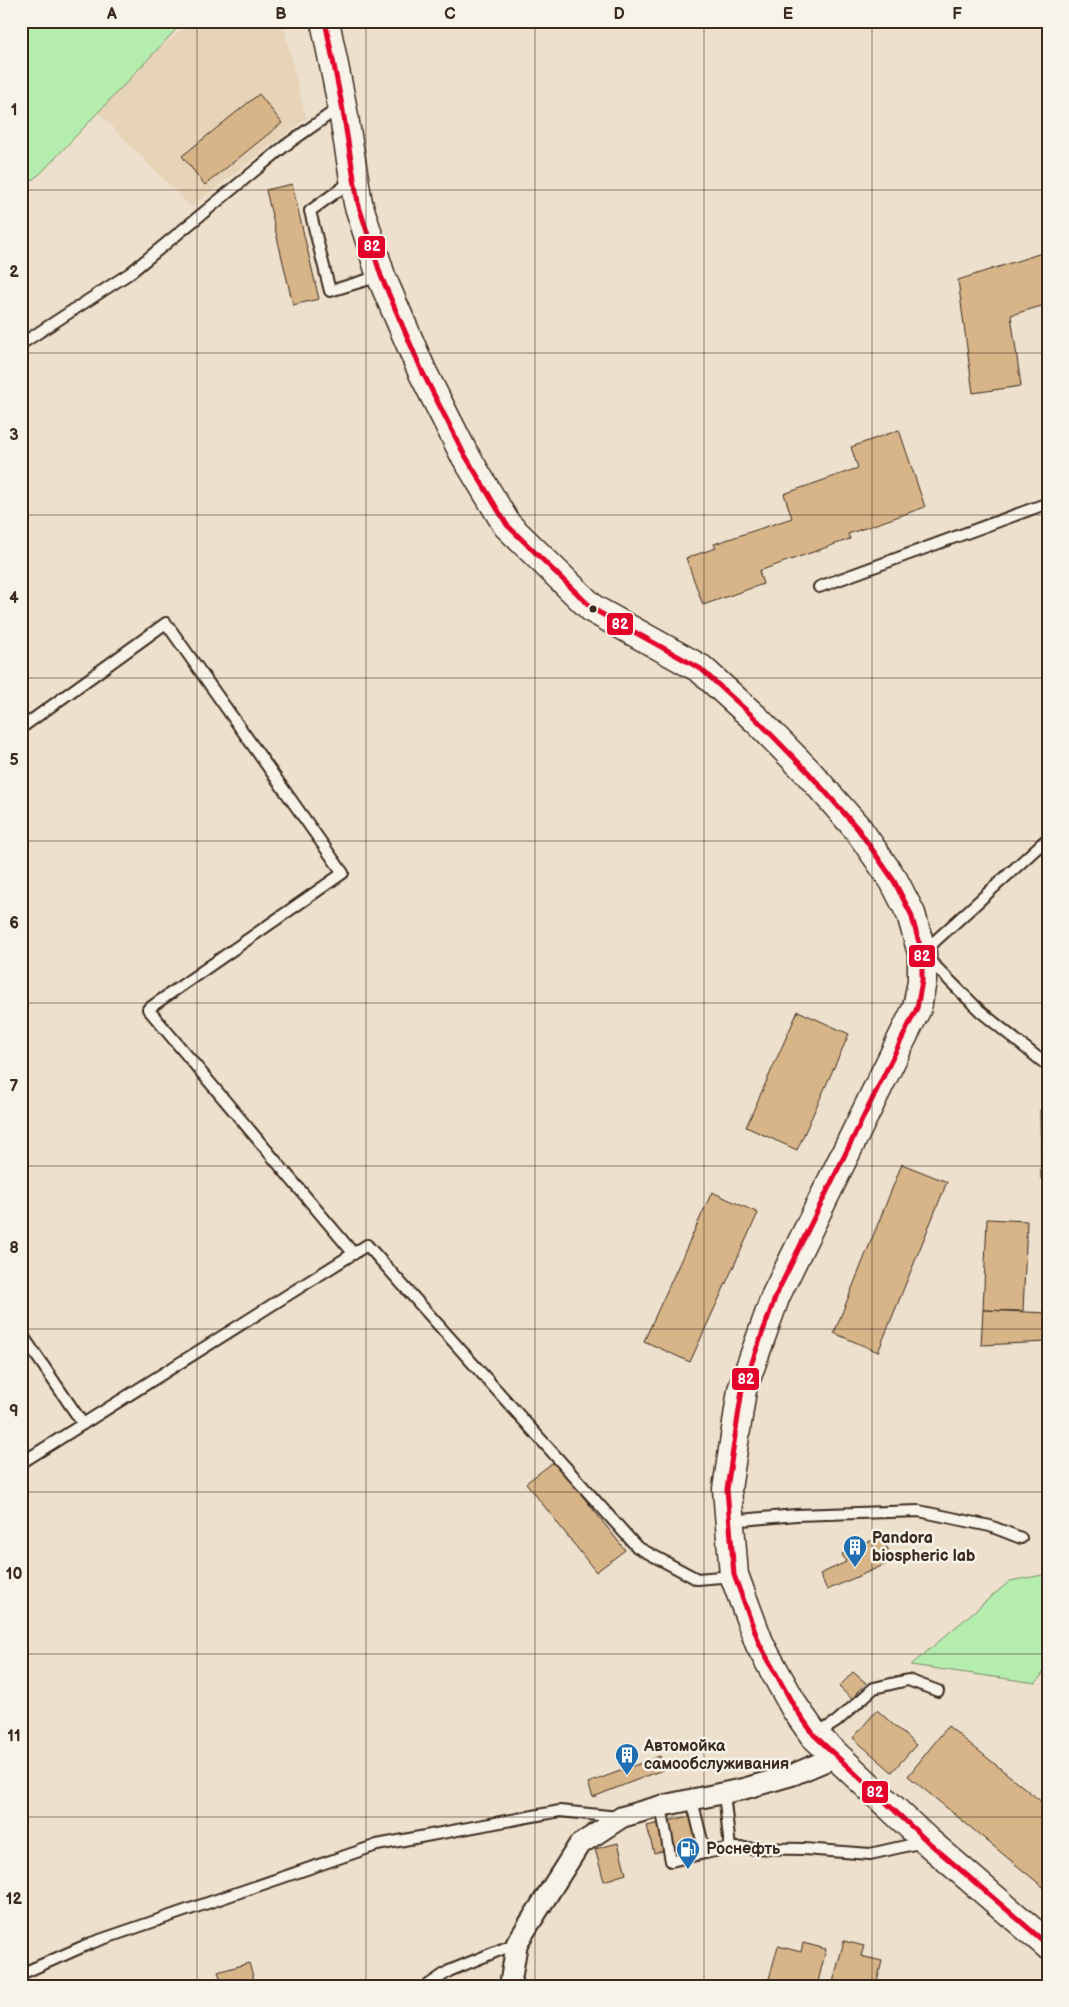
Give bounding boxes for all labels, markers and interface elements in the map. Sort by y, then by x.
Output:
text: A [106,5,117,24]
text: B [275,5,287,24]
text: C [444,5,456,24]
text: D [613,5,625,24]
text: E [783,5,793,24]
text: F [952,5,962,24]
text: 1 [11,101,17,120]
line badge: 82 [357,235,386,259]
text: 82 [364,238,381,255]
text: 2 [9,263,19,282]
text: 3 [9,426,19,445]
text: 4 [9,589,19,608]
unlabelled marker [588,604,598,614]
line badge: 82 [606,612,634,636]
text: 82 [612,616,629,633]
text: 5 [9,751,19,770]
text: 6 [9,914,19,933]
line badge: 82 [908,944,936,968]
text: 82 [914,948,931,965]
text: 7 [10,1077,19,1096]
text: 8 [9,1239,19,1258]
line badge: 82 [731,1367,760,1391]
text: 82 [738,1371,755,1388]
text: 9 [9,1402,19,1421]
place label: Pandora biospheric lab [872,1529,976,1566]
building icon: Pandora biospheric lab [842,1534,868,1568]
text: 10 [6,1565,22,1584]
text: 11 [7,1727,21,1746]
place label: Автомойка самообслуживания [643,1737,789,1774]
building icon: Автомойка самообслуживания [614,1742,640,1776]
line badge: 82 [861,1780,889,1804]
text: 82 [867,1784,884,1801]
fuel station icon: Роснефть [675,1836,701,1870]
place label: Роснефть [706,1840,781,1859]
text: 12 [6,1890,23,1909]

